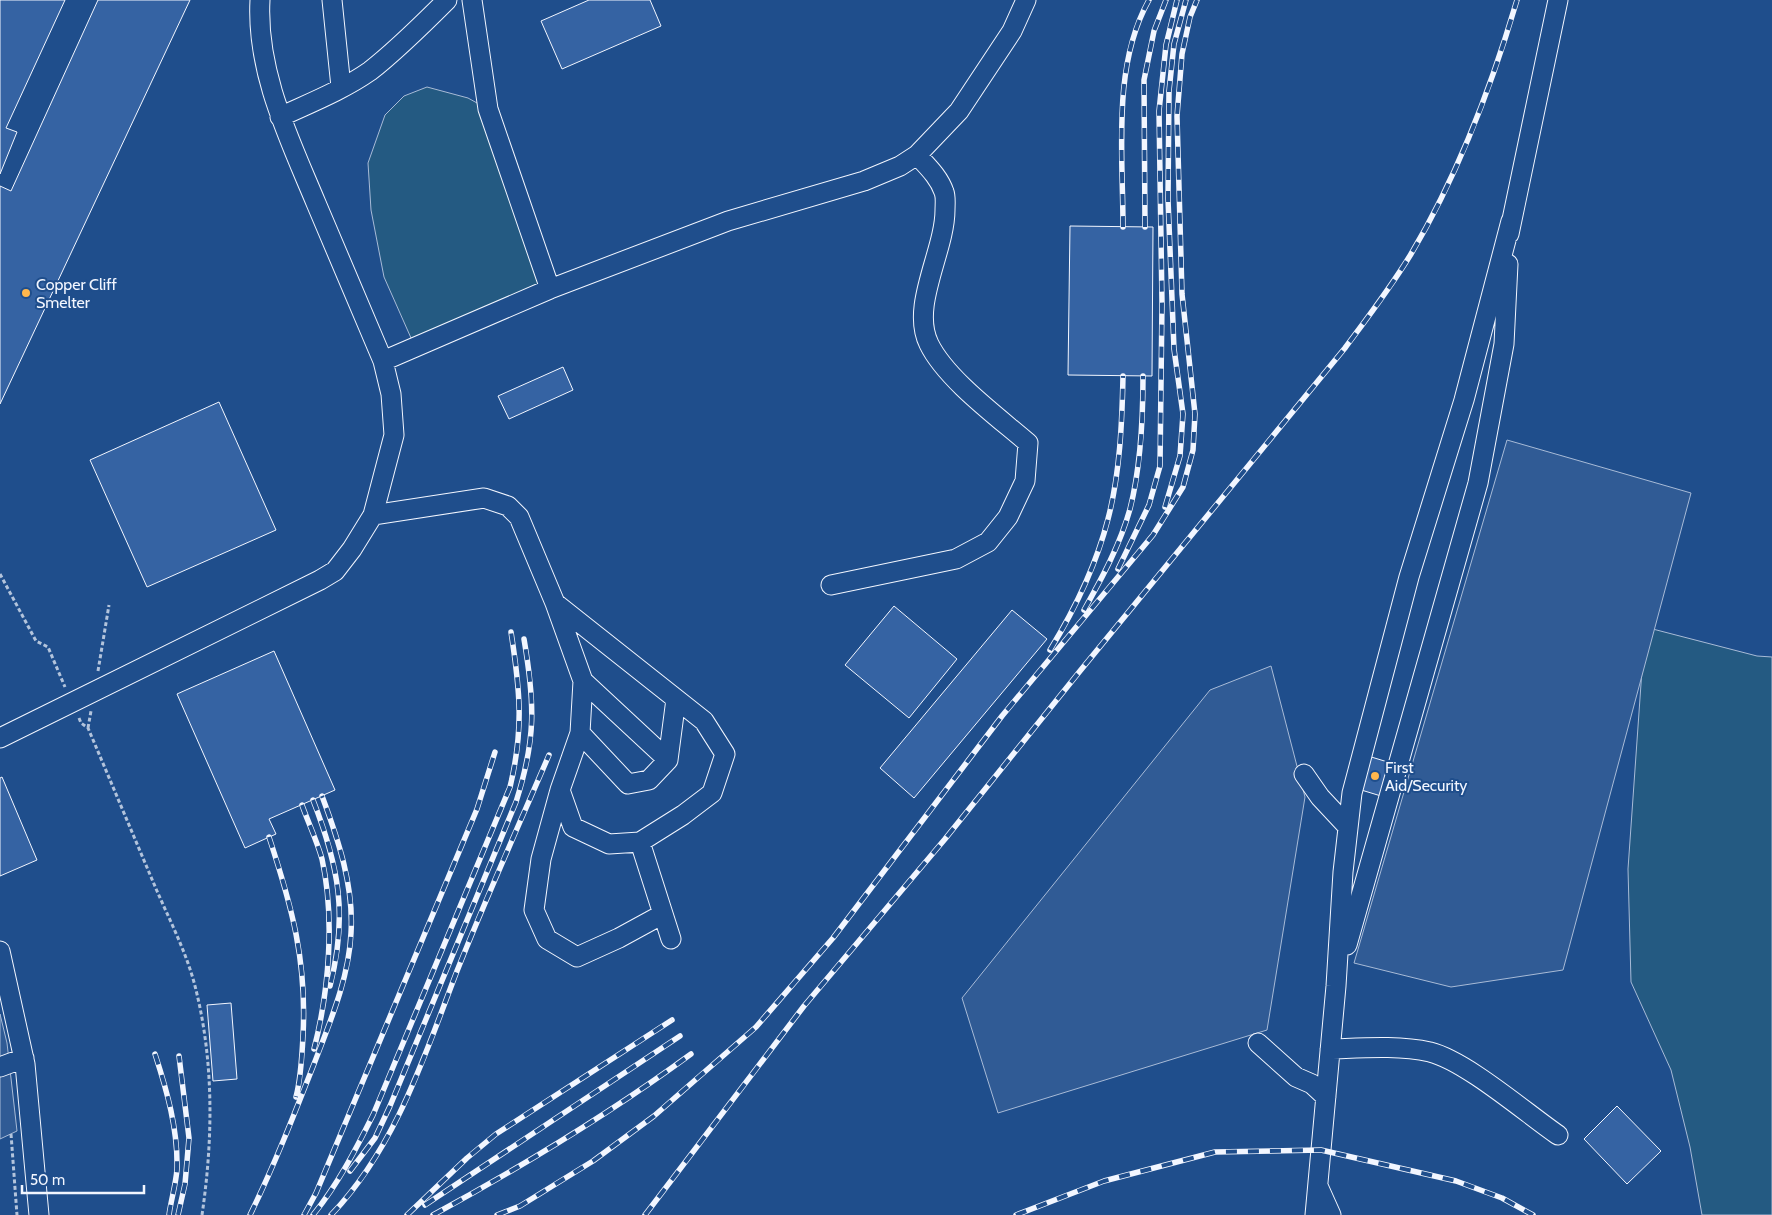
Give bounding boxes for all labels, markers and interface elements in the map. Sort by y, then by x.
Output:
place label: Copper Cliff Smelter [36,275,117,312]
marker: Copper Cliff Smelter [20,287,32,299]
place label: First Aid/Security [1385,758,1467,795]
marker: First Aid/Security [1369,770,1381,782]
scale bar [22,1162,145,1194]
text: 50 m [30,1171,65,1189]

